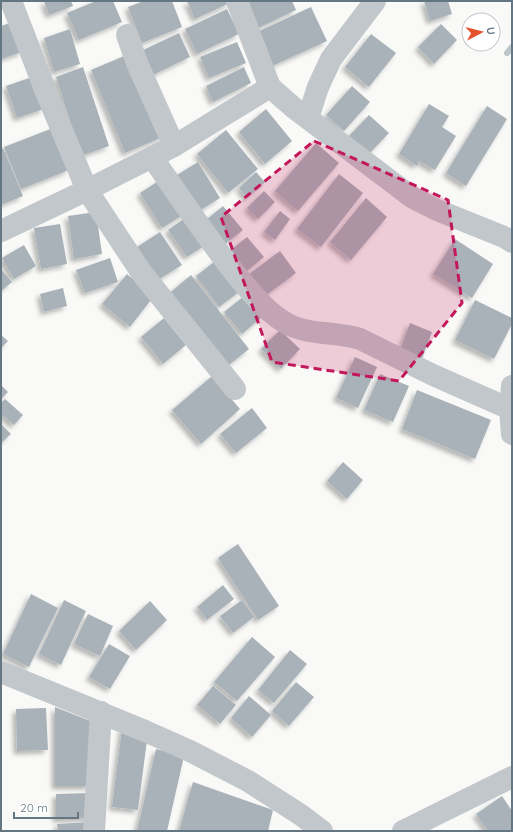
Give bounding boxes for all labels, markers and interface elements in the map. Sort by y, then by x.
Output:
north arrow [461,12,501,52]
text: U [484,26,498,35]
scale bar [14,794,78,820]
text: 20 m [20,800,48,815]

